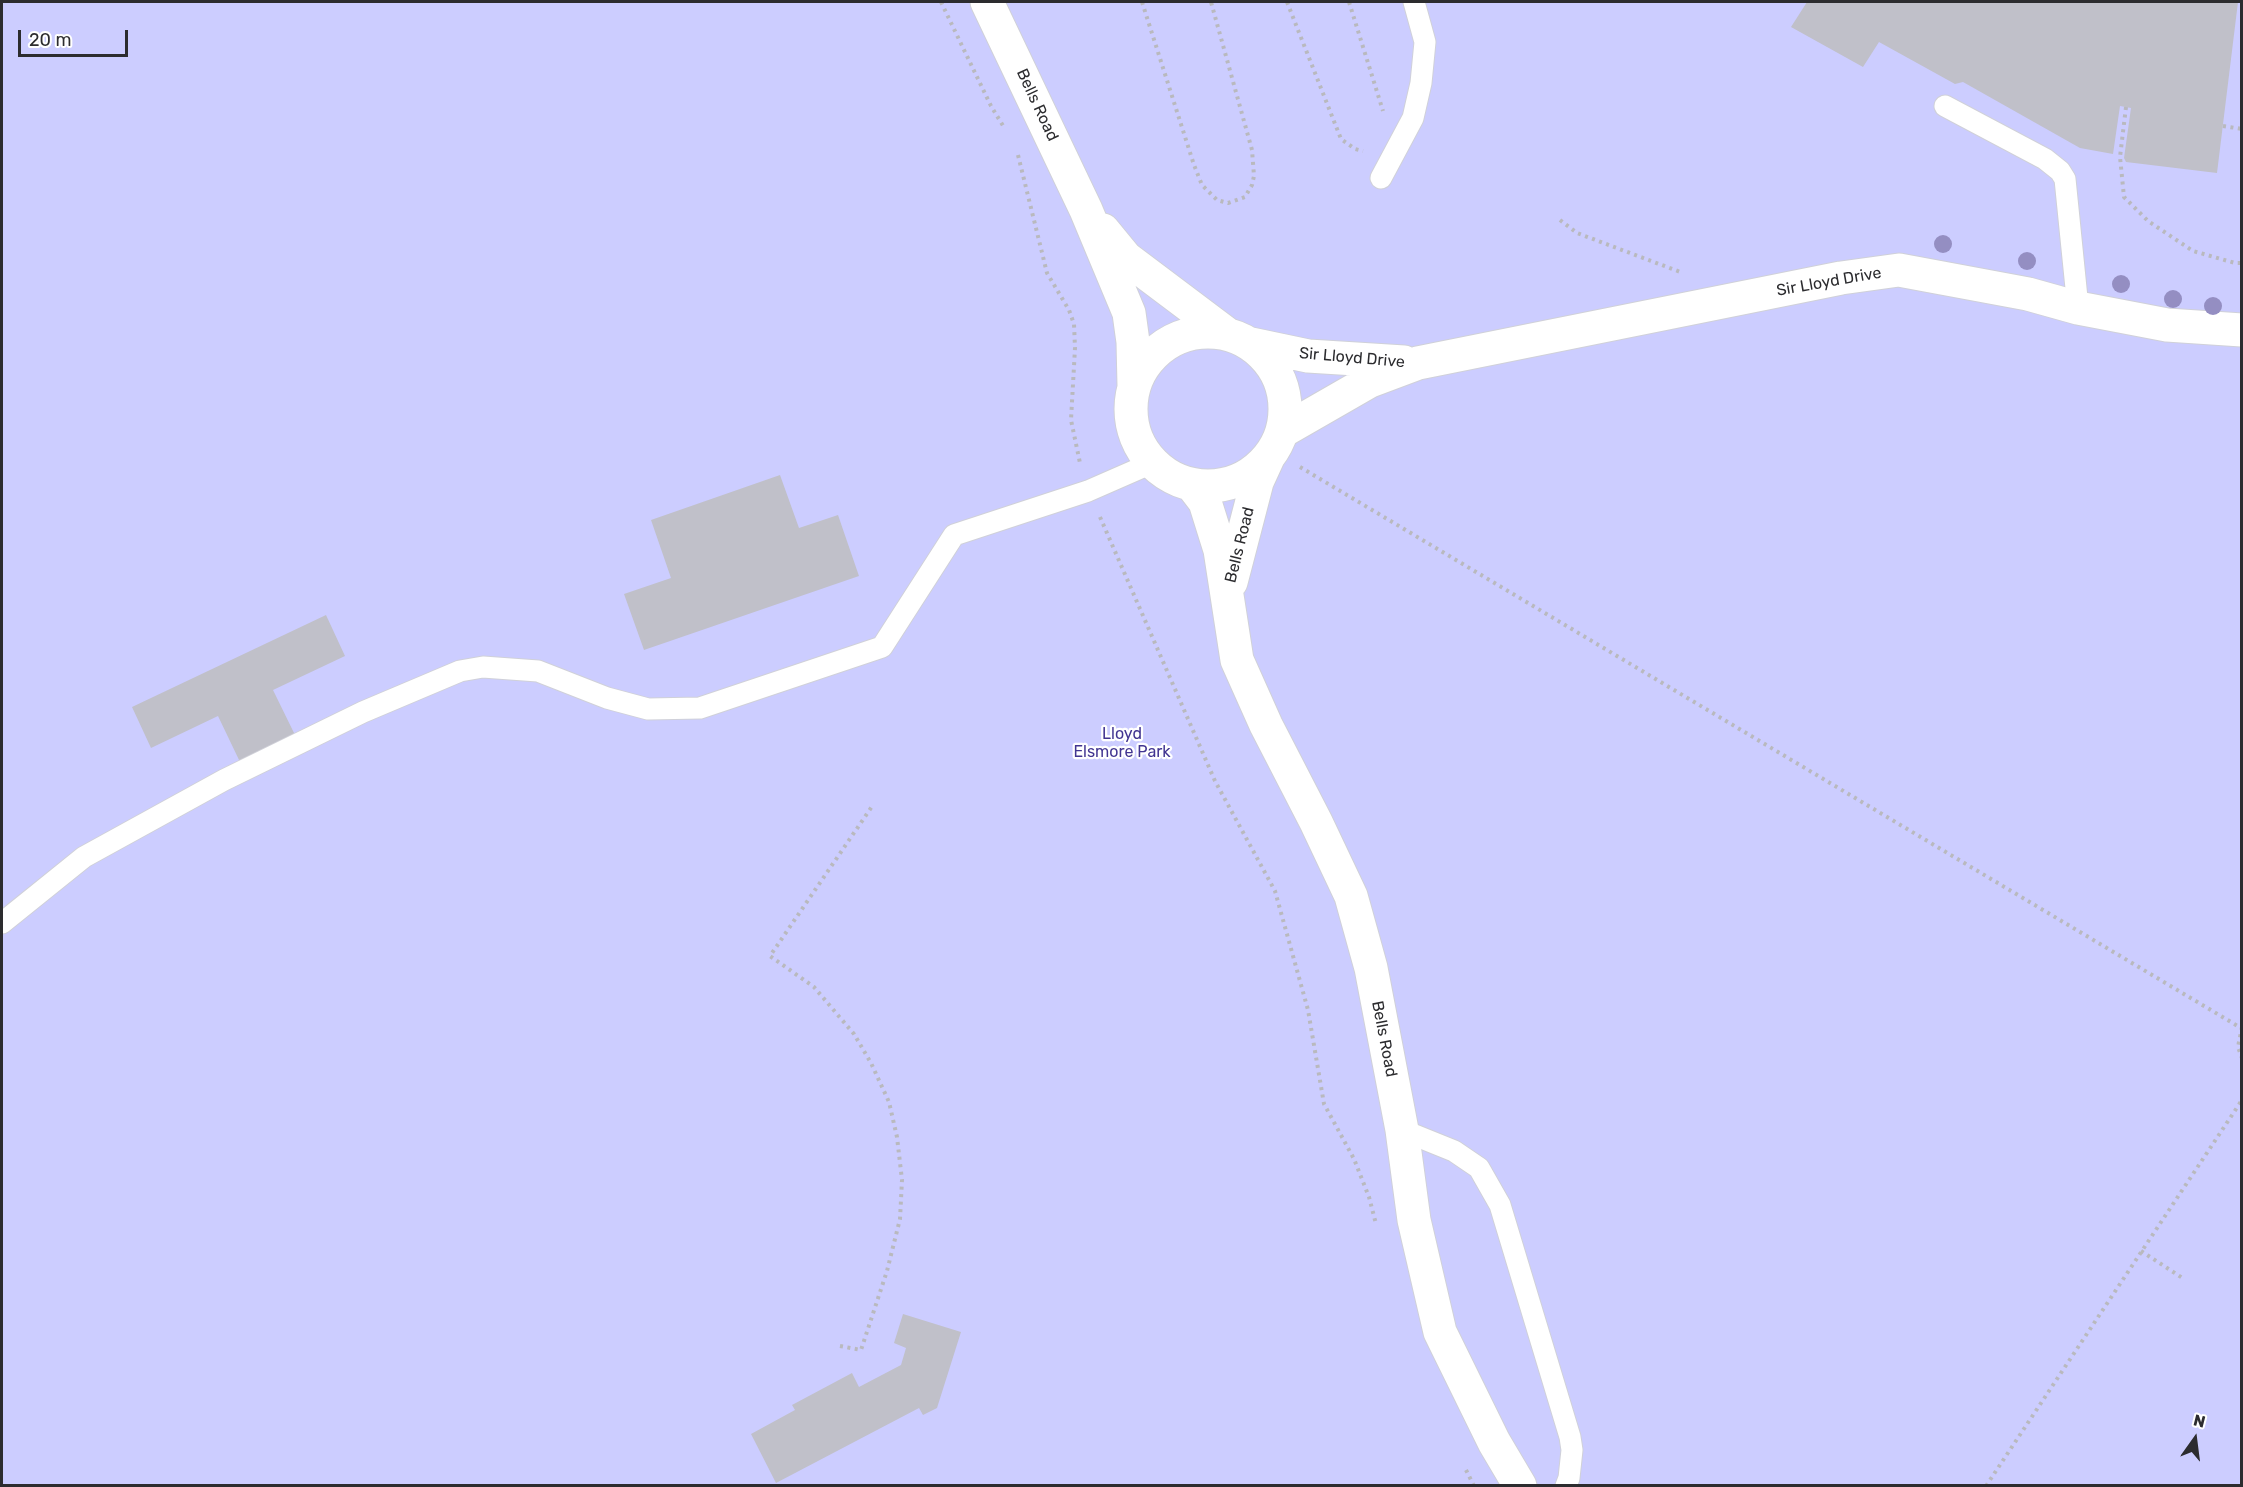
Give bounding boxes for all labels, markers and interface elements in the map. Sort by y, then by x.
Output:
scale bar [21,18,130,56]
text: 20 m [29,29,71,51]
street label: Bells Road [1012,66,1062,144]
street label: Sir Lloyd Drive [1775,263,1883,301]
street label: Sir Lloyd Drive [1298,344,1406,372]
street label: Bells Road [1221,505,1259,585]
park label: Lloyd Elsmore Park [1073,724,1171,762]
street label: Bells Road [1367,999,1401,1079]
north arrow [2165,1409,2225,1469]
text: N [2192,1410,2207,1432]

